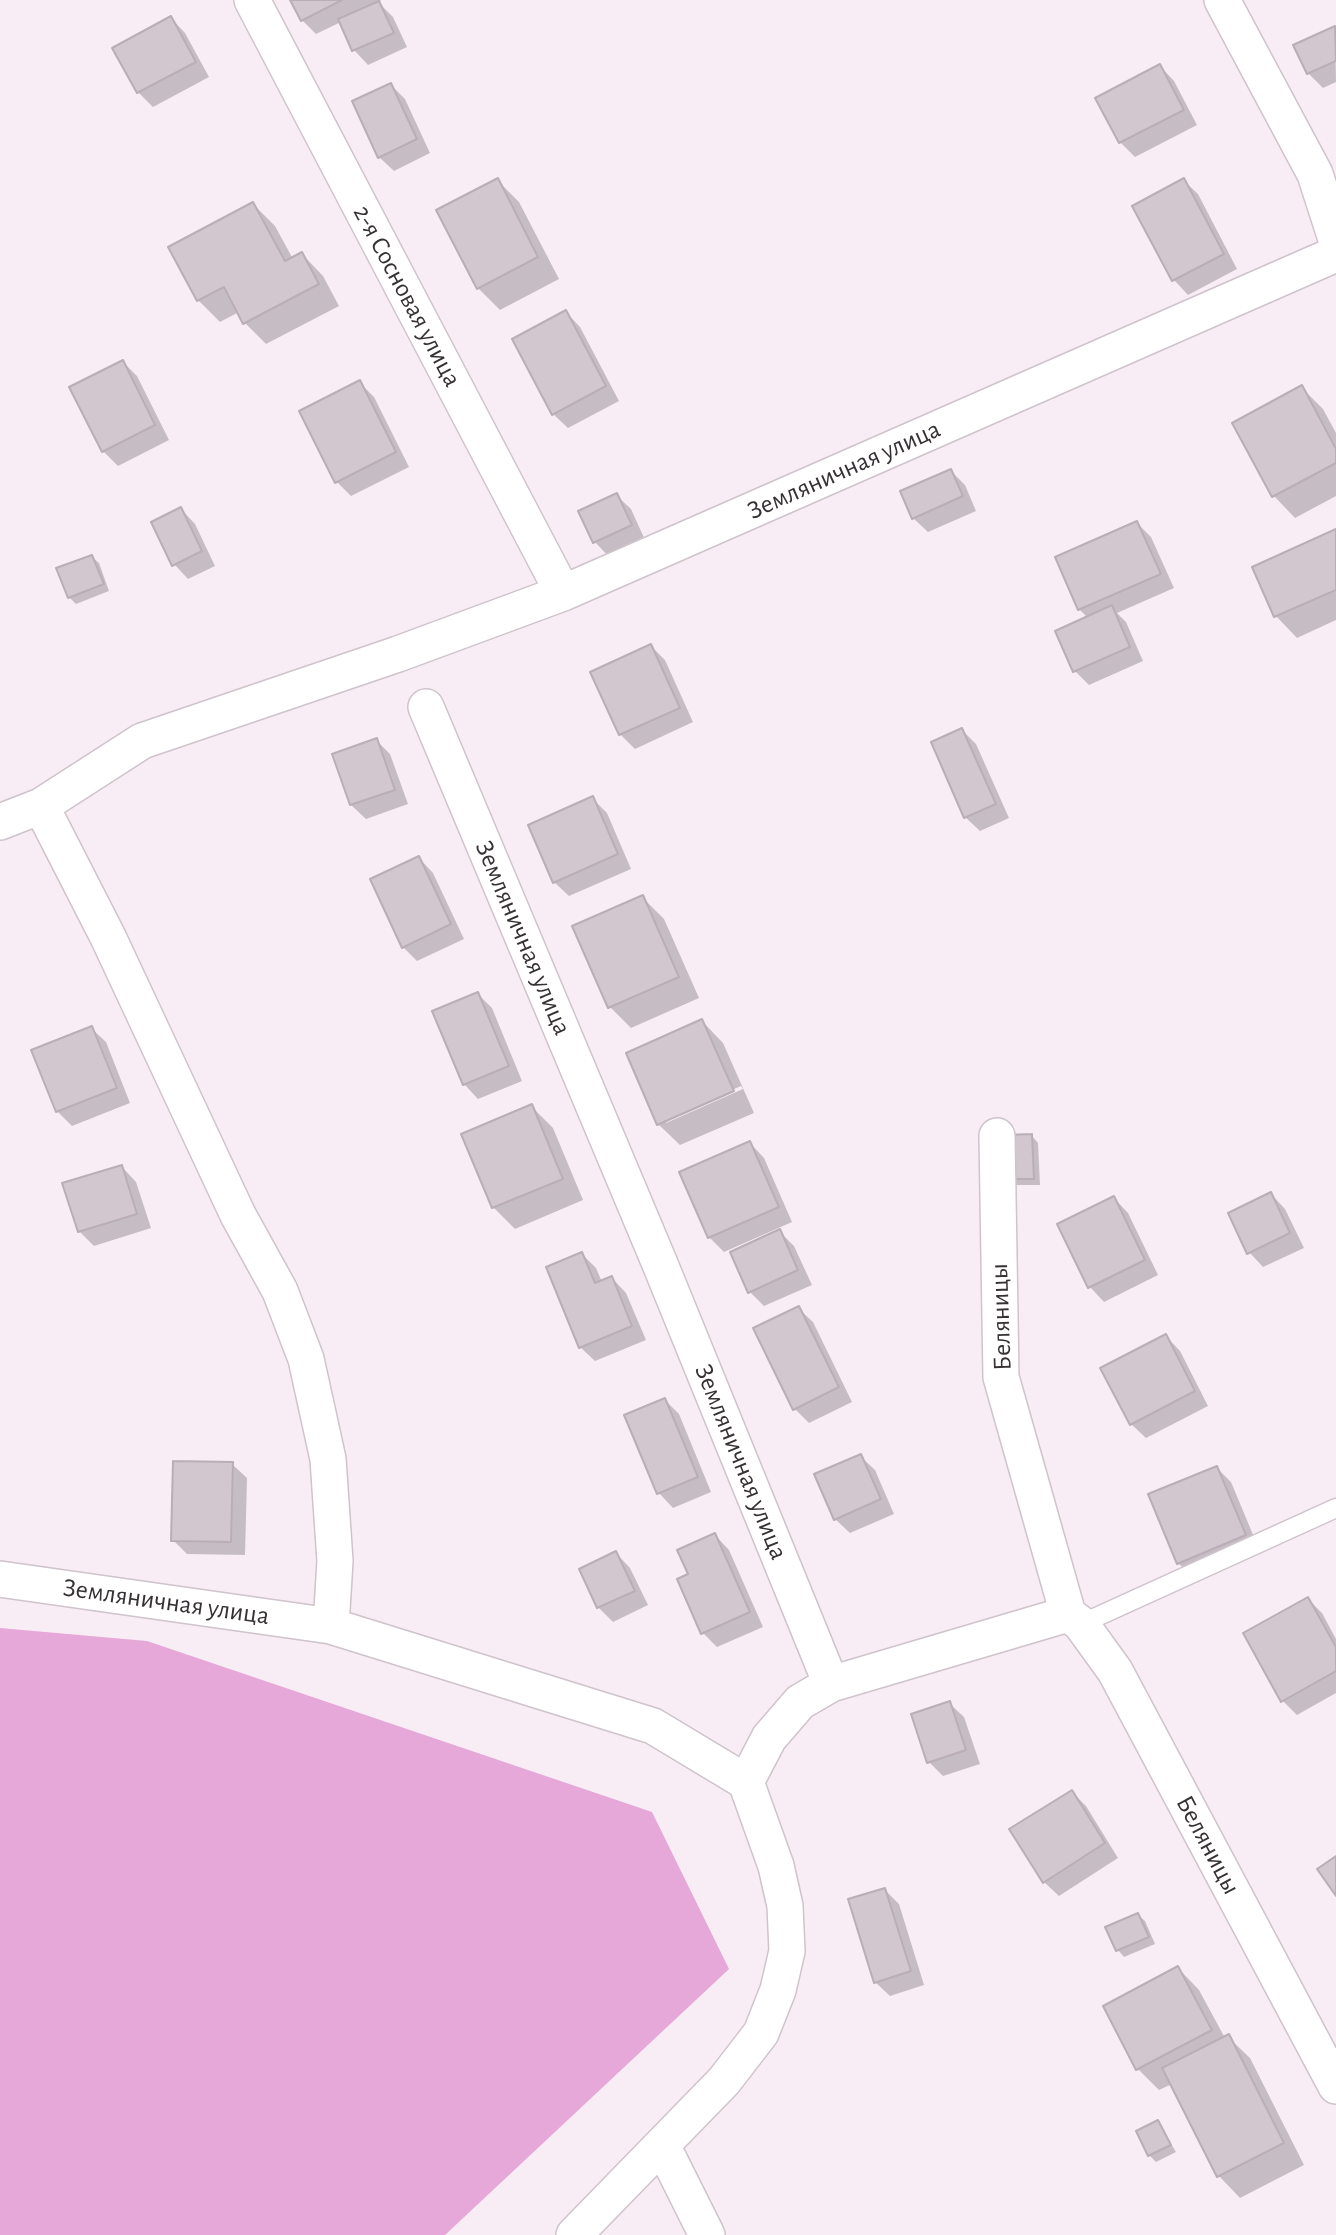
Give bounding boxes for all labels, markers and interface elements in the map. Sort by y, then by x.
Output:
street label: 2-я Сосновая улица [346,200,468,392]
street label: Земляничная улица [743,413,945,527]
street label: Земляничная улица [468,836,578,1040]
street label: Беляницы [984,1263,1018,1371]
street label: Земляничная улица [688,1360,794,1564]
street label: Земляничная улица [61,1572,271,1632]
street label: Беляницы [1169,1790,1247,1900]

